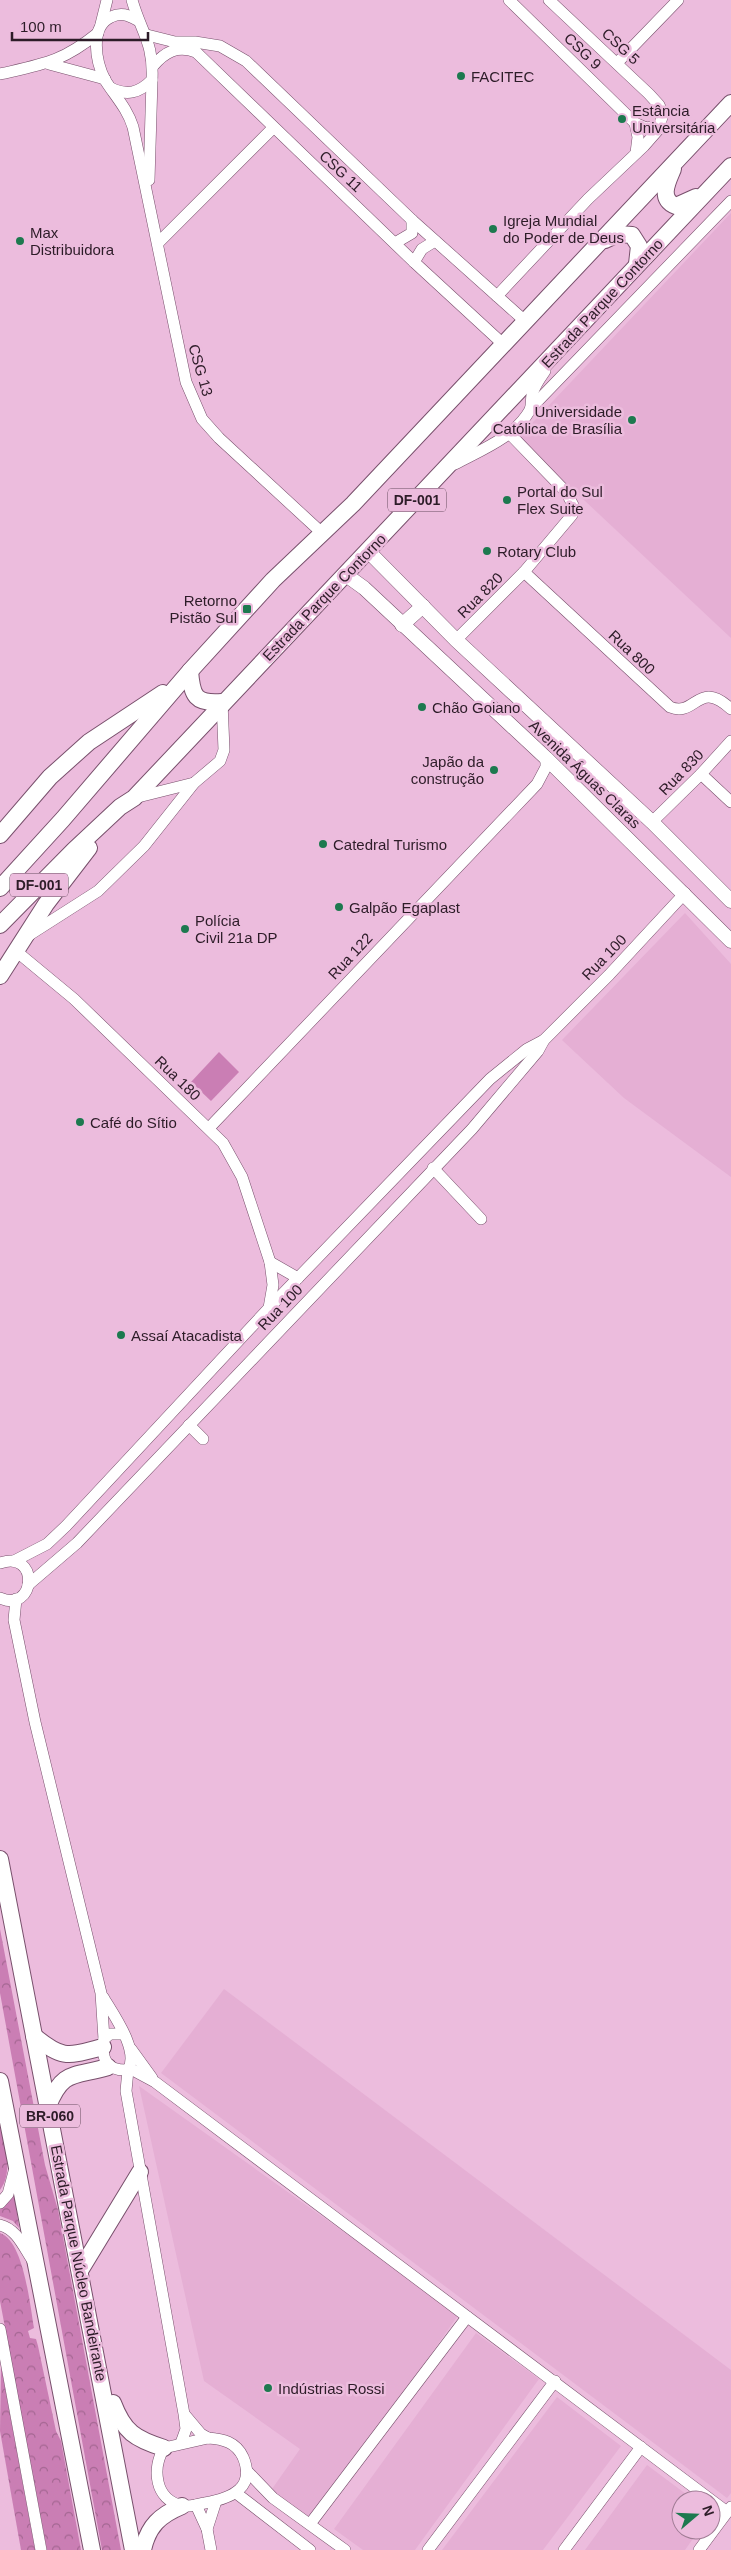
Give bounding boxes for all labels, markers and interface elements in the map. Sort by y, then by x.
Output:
scale bar [12,10,149,42]
text: 100 m [20,18,62,35]
street label: CSG 5 [599,24,643,68]
street label: CSG 9 [561,29,605,73]
place label: FACITEC [471,68,535,85]
marker: FACITEC [455,70,467,82]
place label: Estância Universitária [632,102,716,136]
marker: Estância Universitária [616,113,628,125]
street label: CSG 11 [316,147,366,195]
place label: Igreja Mundial do Poder de Deus [503,212,624,246]
marker: Igreja Mundial do Poder de Deus [487,223,499,235]
place label: Max Distribuidora [30,224,115,258]
marker: Max Distribuidora [14,235,26,247]
street label: Estrada Parque Contorno [538,235,666,371]
street label: CSG 13 [185,342,217,398]
place label: Universidade Católica de Brasília [493,403,623,437]
marker: Universidade Católica de Brasília [626,414,638,426]
place label: Portal do Sul Flex Suite [517,483,603,517]
road number: DF-001 [388,488,446,512]
marker: Portal do Sul Flex Suite [501,494,513,506]
street label: Estrada Parque Contorno [259,530,389,664]
place label: Rotary Club [497,543,576,560]
marker: Rotary Club [481,545,493,557]
street label: Rua 820 [454,569,506,621]
place label: Retorno Pistão Sul [169,592,237,626]
marker: Retorno Pistão Sul [241,603,253,615]
street label: Rua 800 [605,626,659,678]
place label: Chão Goiano [432,699,520,716]
marker: Chão Goiano [416,701,428,713]
street label: Avenida Águas Claras [526,716,644,832]
street label: Rua 830 [655,746,707,798]
place label: Japão da construção [411,753,485,787]
marker: Japão da construção [488,764,500,776]
place label: Catedral Turismo [333,836,447,853]
marker: Catedral Turismo [317,838,329,850]
road number: DF-001 [10,874,68,896]
place label: Galpão Egaplast [349,899,461,916]
marker: Galpão Egaplast [333,901,345,913]
place label: Polícia Civil 21a DP [195,912,278,946]
marker: Polícia Civil 21a DP [179,923,191,935]
street label: Rua 122 [324,929,376,983]
street label: Rua 100 [578,931,630,983]
street label: Rua 180 [152,1052,204,1104]
place label: Café do Sítio [90,1114,177,1131]
marker: Café do Sítio [74,1116,86,1128]
street label: Rua 100 [254,1281,306,1333]
place label: Assaí Atacadista [131,1327,243,1344]
marker: Assaí Atacadista [115,1329,127,1341]
road number: BR-060 [20,2104,80,2128]
street label: Estrada Parque Núcleo Bandeirante [48,2144,110,2382]
place label: Indústrias Rossi [278,2380,385,2397]
marker: Indústrias Rossi [262,2382,274,2394]
north arrow [671,2490,721,2540]
text: N [699,2503,718,2518]

